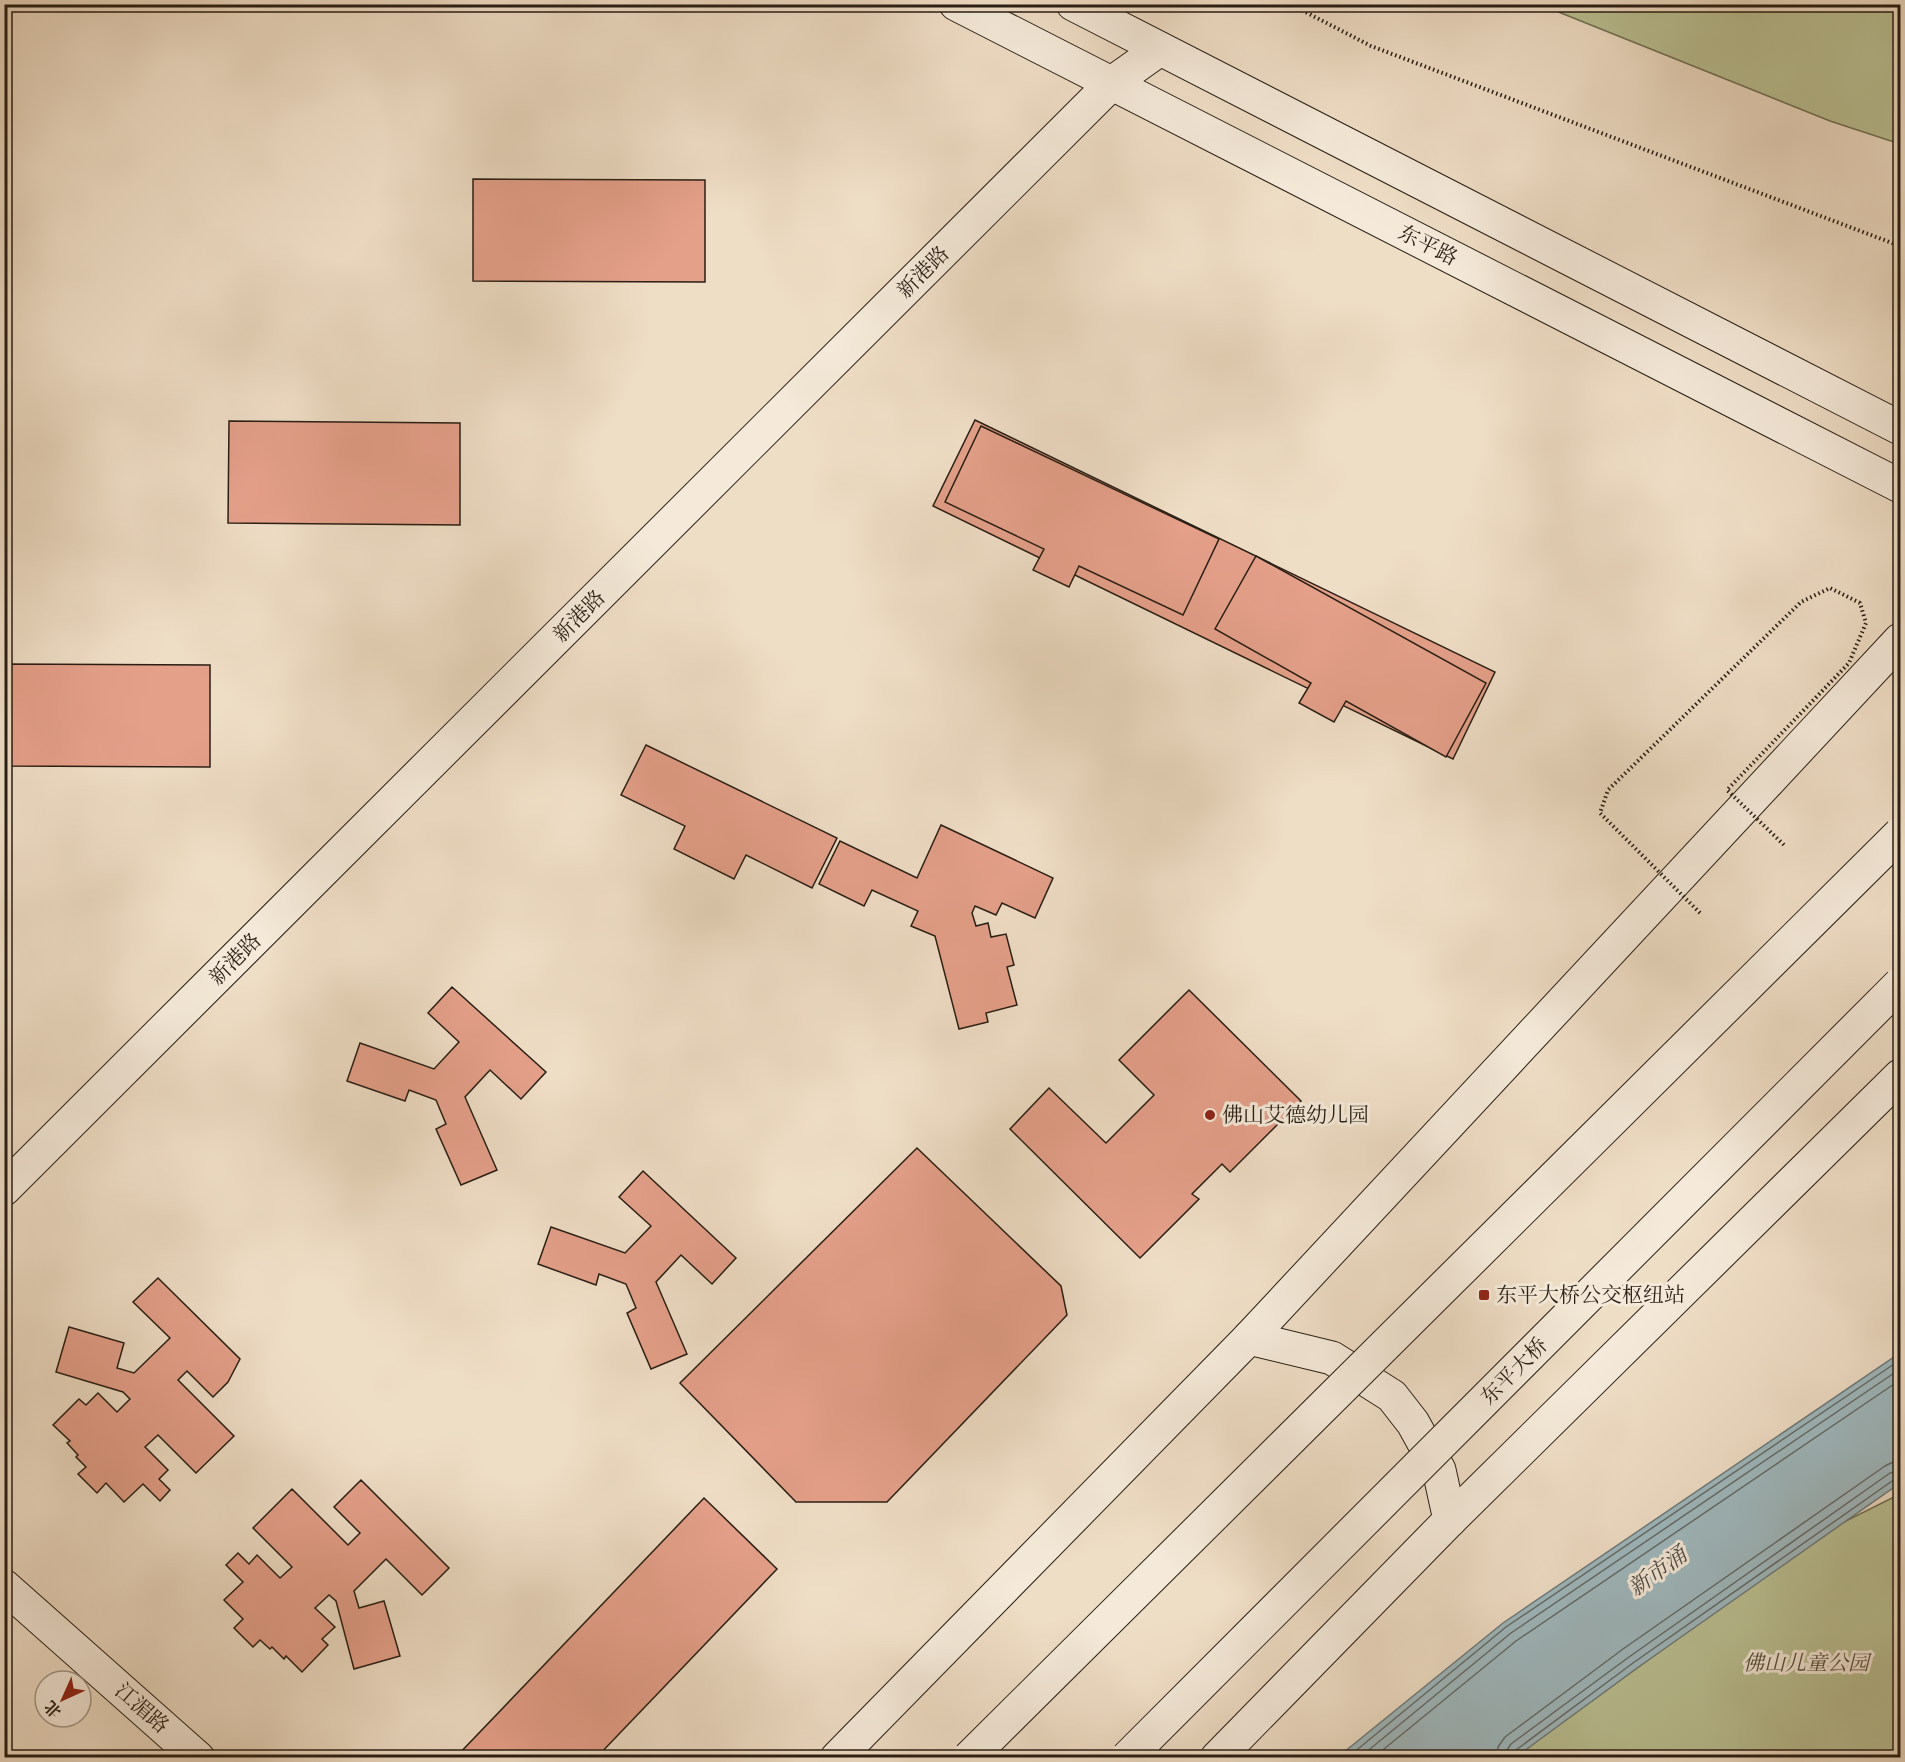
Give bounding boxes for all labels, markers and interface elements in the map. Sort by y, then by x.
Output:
street label: 东平路 [1392,219,1462,274]
street label: 新港路 [892,241,957,306]
street label: 新港路 [548,585,613,650]
street label: 新港路 [204,928,269,993]
place label: 佛山艾德幼儿园 [1222,1102,1369,1132]
marker: 佛山艾德幼儿园 [1203,1108,1217,1122]
place label: 东平大桥公交枢纽站 [1496,1282,1685,1312]
marker: 东平大桥公交枢纽站 [1477,1288,1491,1302]
street label: 东平大桥 [1475,1332,1556,1413]
water label: 新市涌 [1623,1539,1697,1606]
park label: 佛山儿童公园 [1743,1650,1872,1680]
north arrow [33,1669,93,1729]
street label: 江湄路 [107,1678,174,1741]
text: 北 [40,1694,68,1722]

